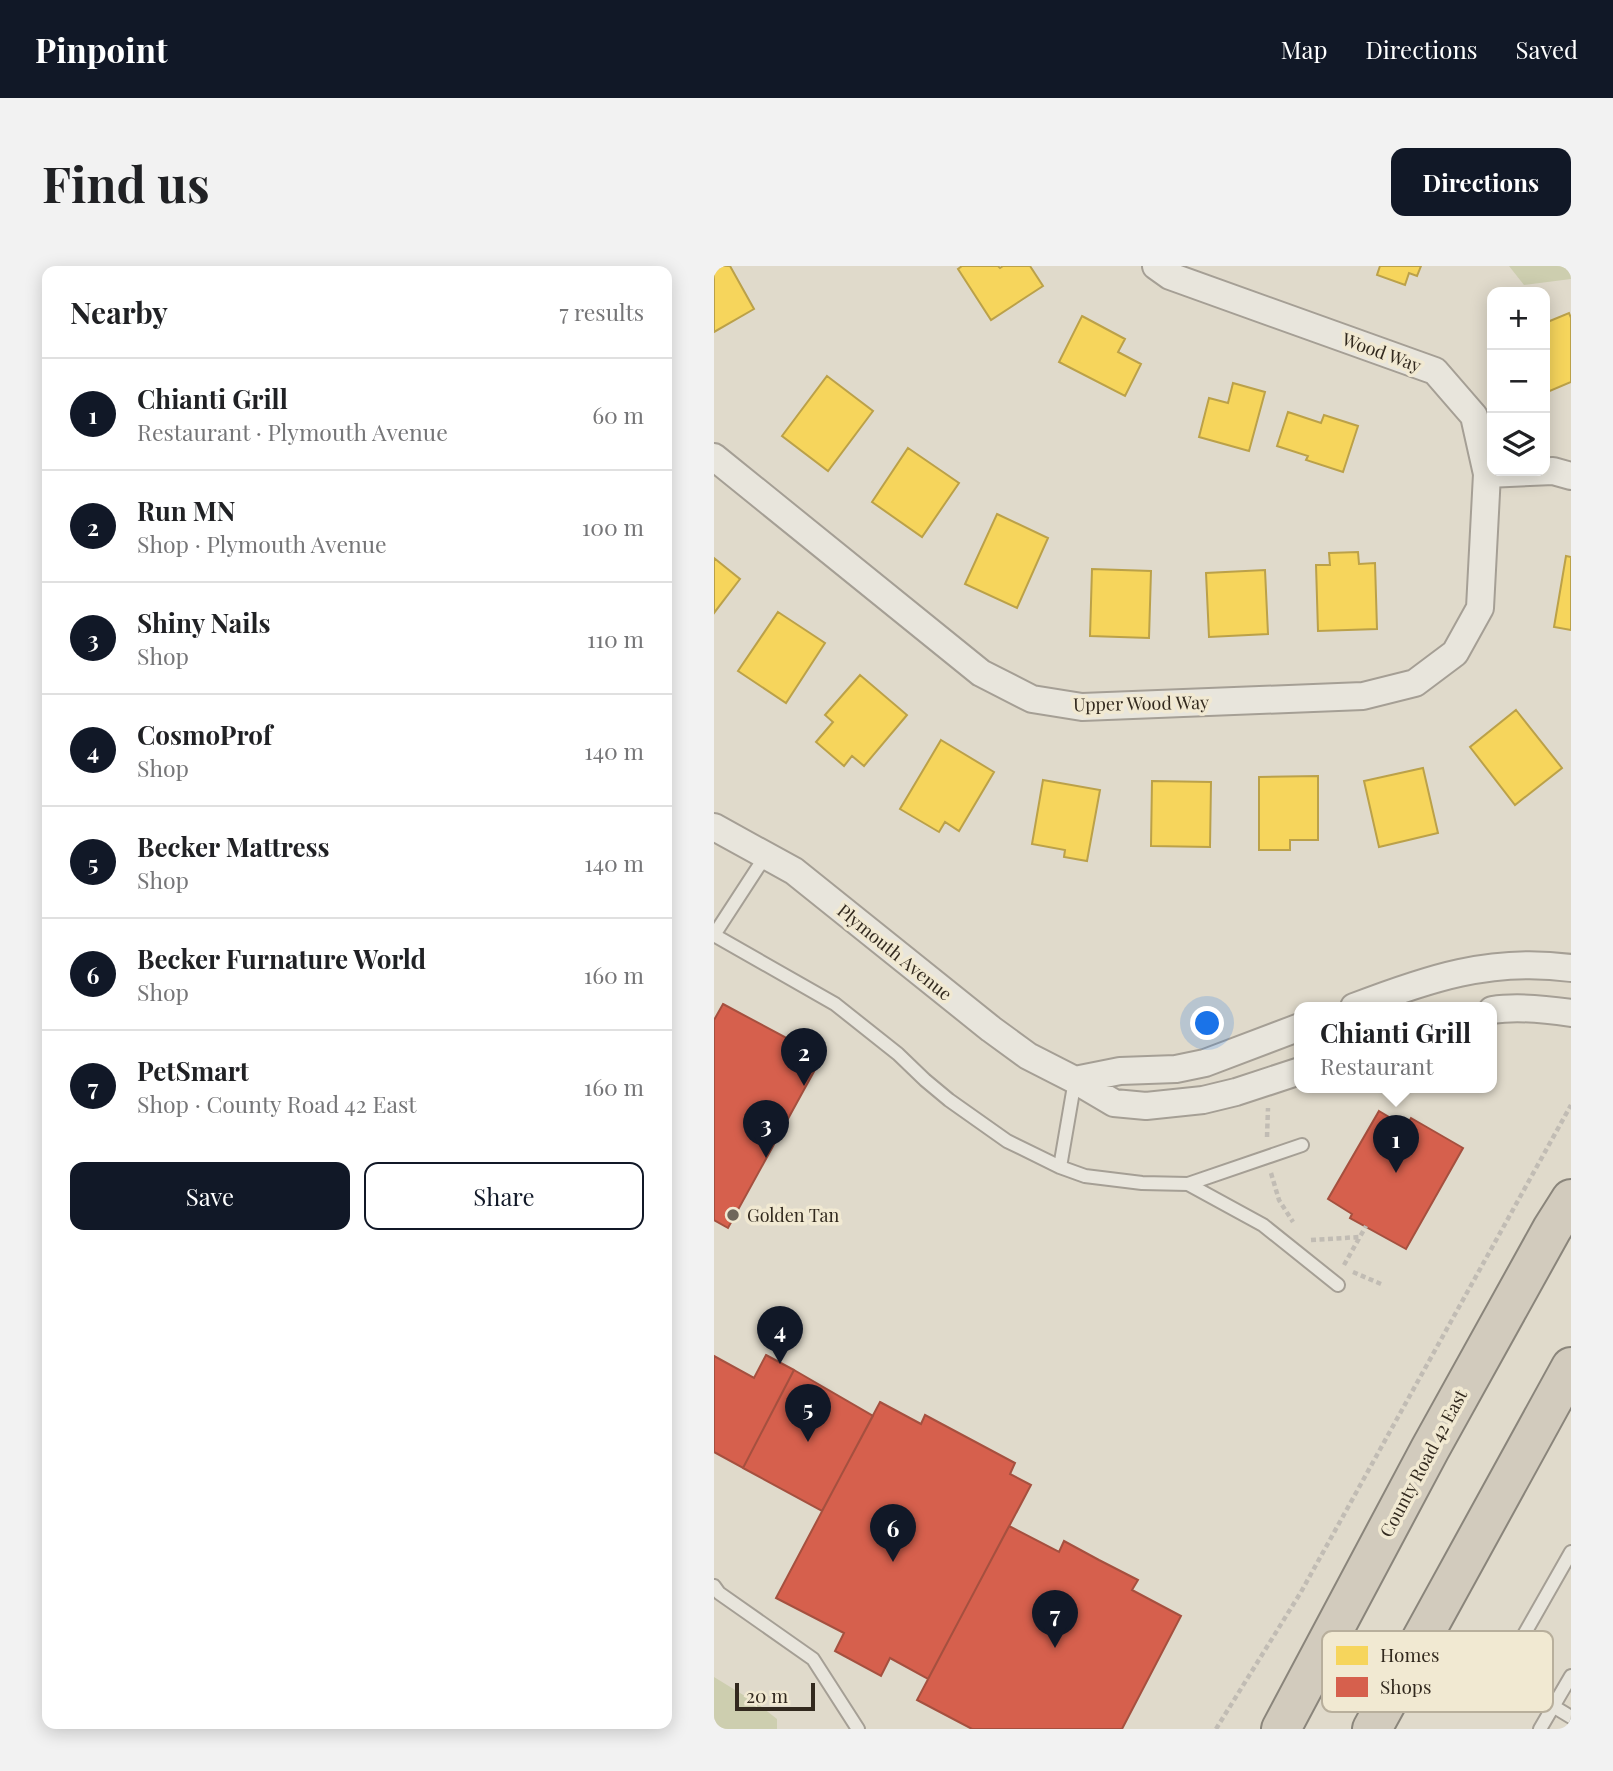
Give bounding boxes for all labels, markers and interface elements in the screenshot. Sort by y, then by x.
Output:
text: Pinpoint [35,27,168,71]
text: Map [1281,33,1327,65]
text: Directions [1365,33,1478,65]
text: Saved [1516,33,1578,65]
button: Directions [1391,148,1571,216]
text: Find us [42,150,210,215]
map controls [1487,287,1550,476]
button: + [1487,287,1550,350]
text: Nearby [70,292,168,332]
text: 7 results [559,296,644,327]
street label: Wood Way [1338,326,1425,377]
button: − [1487,350,1550,413]
text: Chianti Grill [137,381,288,416]
text: 1 [89,399,97,430]
text: 60 m [592,399,644,430]
button: layers [1487,413,1550,476]
text: Restaurant · Plymouth Avenue [137,416,448,447]
text: Run MN [137,493,236,528]
text: 2 [87,511,99,542]
text: 100 m [582,511,644,542]
text: Shop · Plymouth Avenue [137,528,387,559]
text: Shiny Nails [137,605,271,640]
text: 3 [87,623,99,654]
text: 110 m [587,623,644,654]
text: Shop [137,640,189,671]
street label: Upper Wood Way [1073,690,1209,716]
text: CosmoProf [137,717,272,752]
text: 4 [87,735,99,766]
text: 140 m [584,735,644,766]
text: Shop [137,752,189,783]
text: Becker Mattress [137,829,330,864]
text: 5 [88,847,98,878]
text: 140 m [584,847,644,878]
text: Shop [137,864,189,895]
street label: Plymouth Avenue [833,898,957,1006]
text: Becker Furnature World [137,941,426,976]
text: 6 [87,959,99,990]
text: 160 m [584,959,644,990]
text: Shop [137,976,189,1007]
popup [1294,1002,1497,1093]
your location [1190,1006,1224,1040]
text: Chianti Grill [1320,1015,1471,1050]
pin: 2 [781,1028,827,1086]
text: Restaurant [1320,1050,1433,1081]
text: PetSmart [137,1053,249,1088]
text: 7 [88,1071,98,1102]
text: 160 m [584,1071,644,1102]
text: Shop · County Road 42 East [137,1088,416,1119]
pin: 3 [743,1100,789,1158]
pin: 1 [1373,1115,1419,1173]
button: Save [70,1162,350,1230]
button: Share [364,1162,644,1230]
place label: Golden Tan [747,1203,840,1227]
marker: Golden Tan [725,1207,741,1223]
pin: 4 [757,1306,803,1364]
pin: 5 [785,1384,831,1442]
street label: County Road 42 East [1374,1384,1472,1541]
pin: 6 [870,1504,916,1562]
pin: 7 [1032,1590,1078,1648]
legend [1322,1631,1553,1712]
text: Homes [1380,1641,1439,1667]
text: Shops [1380,1673,1431,1699]
scale bar [735,1680,816,1712]
text: 20 m [746,1682,788,1708]

